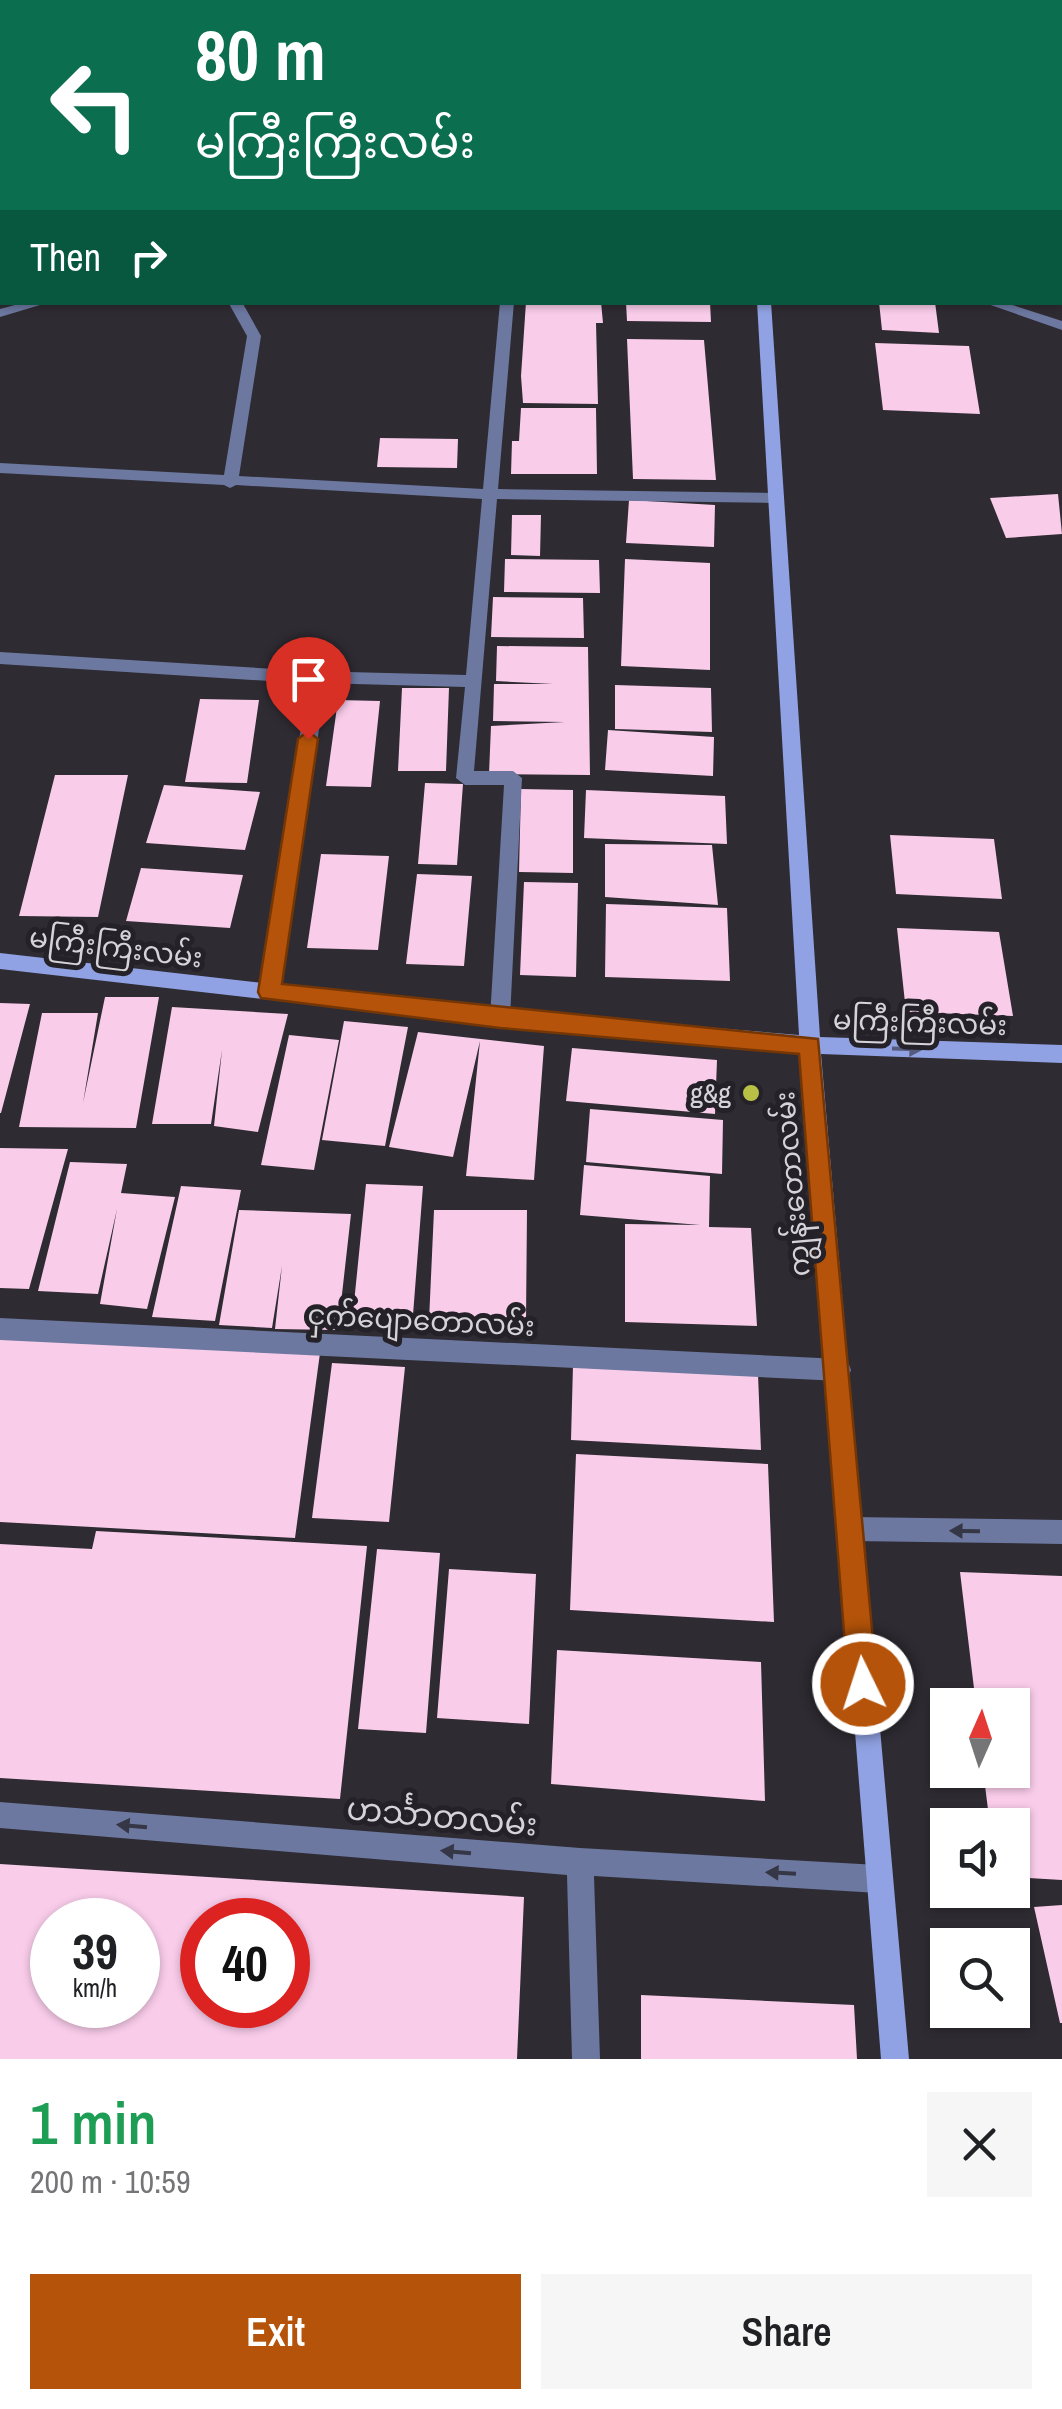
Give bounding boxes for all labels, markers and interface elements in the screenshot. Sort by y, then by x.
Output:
text: 80 m [195,8,326,102]
icon: left [30,40,160,170]
text: မကြီးကြီးလမ်း [195,111,475,172]
icon: right [121,230,176,285]
text: Then [30,232,101,283]
pin [266,637,351,740]
icon: arrive [281,652,336,707]
street label: မကြီးကြီးလမ်း [27,918,205,980]
street label: မကြီးကြီးလမ်း [832,1000,1008,1048]
one-way arrow [892,1041,924,1057]
place label: g&g [690,1074,731,1112]
marker: g&g [740,1082,762,1104]
street label: ကျွန်းတောလမ်း [765,1089,825,1278]
street label: ငှက်ပျောတောလမ်း [306,1295,536,1349]
one-way arrow [948,1522,980,1538]
position arrow [811,1632,915,1736]
north arrow [930,1688,1030,1788]
map controls [930,1688,1030,2028]
street label: ဟင်္သာတလမ်း [345,1785,539,1846]
button: sound [930,1808,1030,1908]
one-way arrow [116,1817,148,1833]
one-way arrow [440,1844,472,1860]
one-way arrow [764,1865,796,1881]
speed limit sign: 40 [180,1898,310,2028]
text: 39 [72,1917,118,1985]
button: search [930,1928,1030,2028]
text: km/h [73,1971,117,2005]
text: 1 min [30,2082,157,2163]
button: close [927,2092,1032,2197]
text: 200 m · 10:59 [30,2160,190,2203]
button: Exit [30,2274,521,2389]
button: Share [541,2274,1032,2389]

